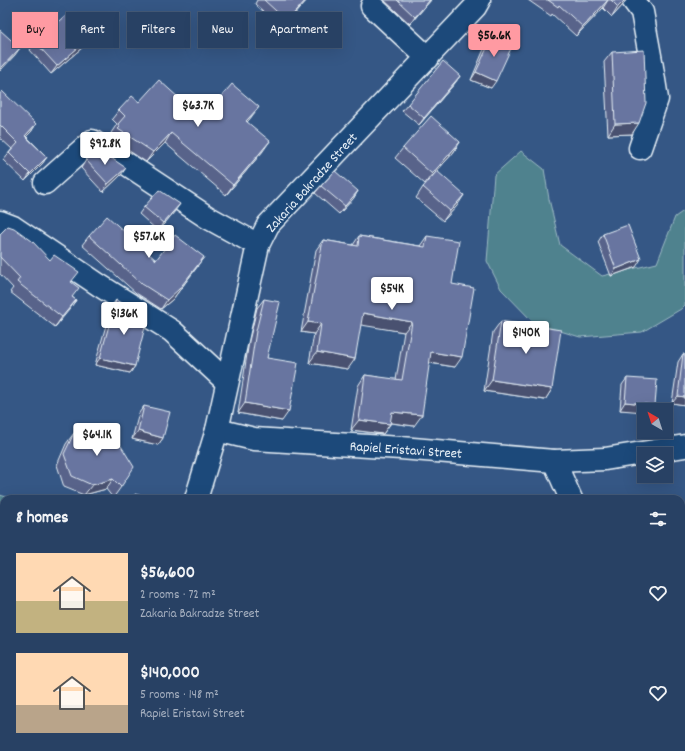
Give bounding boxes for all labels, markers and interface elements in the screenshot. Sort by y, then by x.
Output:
chip: Buy [12,12,58,48]
chip: Rent [66,12,119,48]
chip: Filters [127,12,190,48]
chip: New [198,12,248,48]
chip: Apartment [256,12,342,48]
pin: $56.6K [461,24,527,58]
text: $56.6K [477,27,511,46]
pin: $63.7K [165,94,231,128]
text: $63.7K [182,97,214,116]
street label: Zakaria Bakradze Street [262,129,363,238]
pin: $92.8K [72,132,138,166]
text: $92.8K [89,135,121,154]
pin: $57.6K [116,225,182,259]
text: $57.6K [133,228,165,247]
pin: $54K [368,277,416,311]
text: $54K [380,280,404,299]
pin: $136K [96,302,152,336]
text: $136K [110,305,138,324]
pin: $140K [498,321,554,355]
text: $140K [512,324,540,343]
north arrow [637,403,673,439]
map controls [637,403,673,483]
pin: $64.1K [64,423,130,457]
text: $64.1K [82,426,112,445]
street label: Rapiel Eristavi Street [349,437,463,465]
button: layers [637,447,673,483]
text: 8 homes [16,507,68,531]
icon: filters [647,508,669,530]
text: $56,600 [140,562,195,586]
icon: home [48,569,96,617]
icon: heart [647,582,669,604]
text: 2 rooms · 72 m² [140,586,216,605]
text: Zakaria Bakradze Street [140,605,259,624]
text: $140,000 [140,662,200,686]
icon: home [48,669,96,717]
icon: heart [647,682,669,704]
text: 5 rooms · 148 m² [140,686,219,705]
text: Rapiel Eristavi Street [140,705,244,724]

